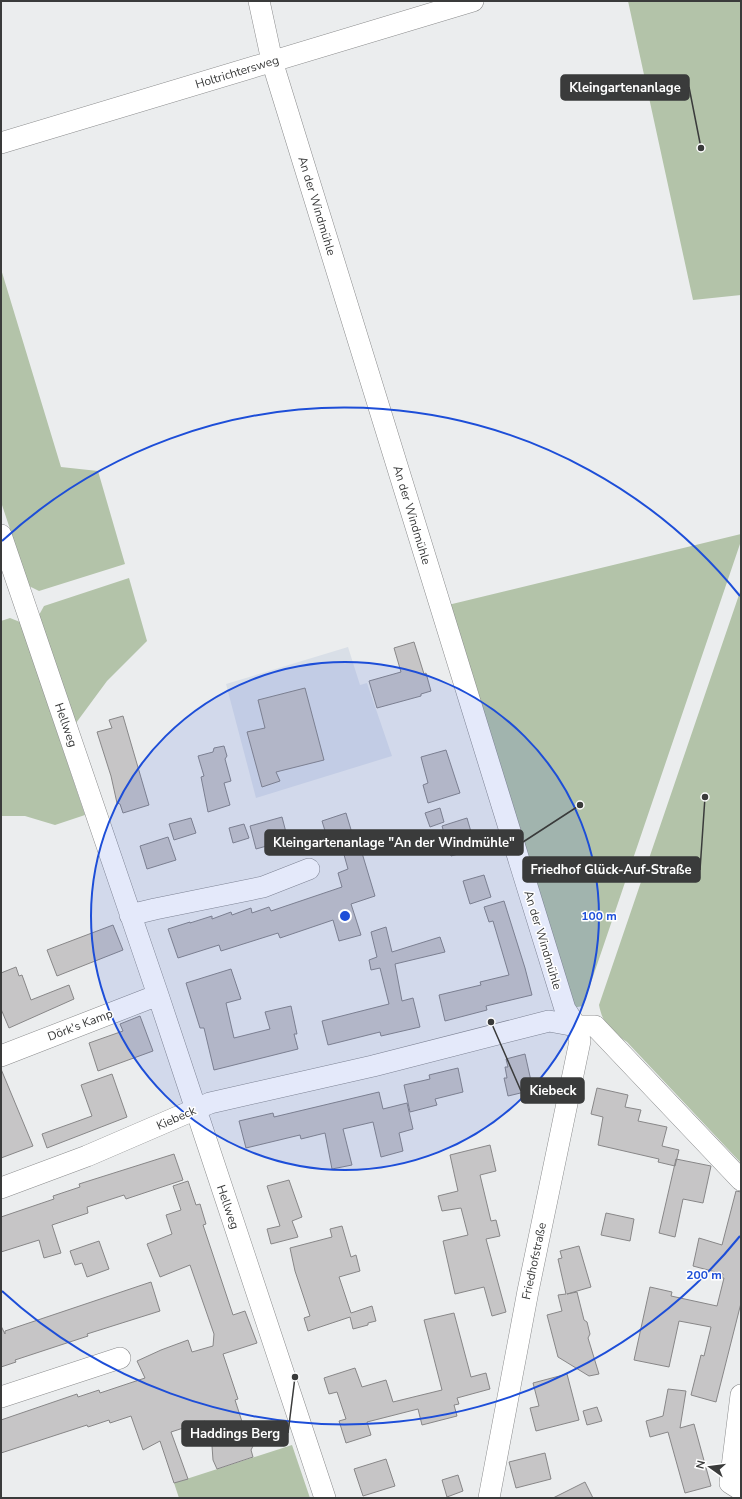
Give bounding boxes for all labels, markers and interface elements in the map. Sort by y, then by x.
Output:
street label: Holtrichtersweg [193,52,281,92]
callout: Kleingartenanlage [561,75,689,100]
text: Kleingartenanlage [569,79,681,97]
street label: An der Windmühle [294,154,340,258]
street label: An der Windmühle [389,463,435,567]
street label: Hellweg [51,701,81,749]
callout: Kleingartenanlage "An der Windmühle" [265,830,523,855]
text: Kleingartenanlage "An der Windmühle" [273,834,515,852]
callout: Friedhof Glück-Auf-Straße [523,857,700,882]
text: Friedhof Glück-Auf-Straße [530,861,692,879]
street label: An der Windmühle [520,888,566,992]
text: 100 m [581,908,617,924]
centre of rings [338,909,352,923]
street label: Dörk's Kamp [45,1005,115,1045]
callout: Kiebeck [521,1078,584,1103]
text: Kiebeck [530,1082,577,1100]
street label: Kiebeck [154,1102,199,1134]
street label: Hellweg [213,1183,243,1231]
street label: Friedhofstraße [518,1221,550,1301]
text: 200 m [686,1267,722,1283]
callout: Haddings Berg [182,1421,288,1446]
text: Haddings Berg [190,1425,280,1443]
north arrow [690,1447,730,1487]
text: N [693,1459,709,1471]

